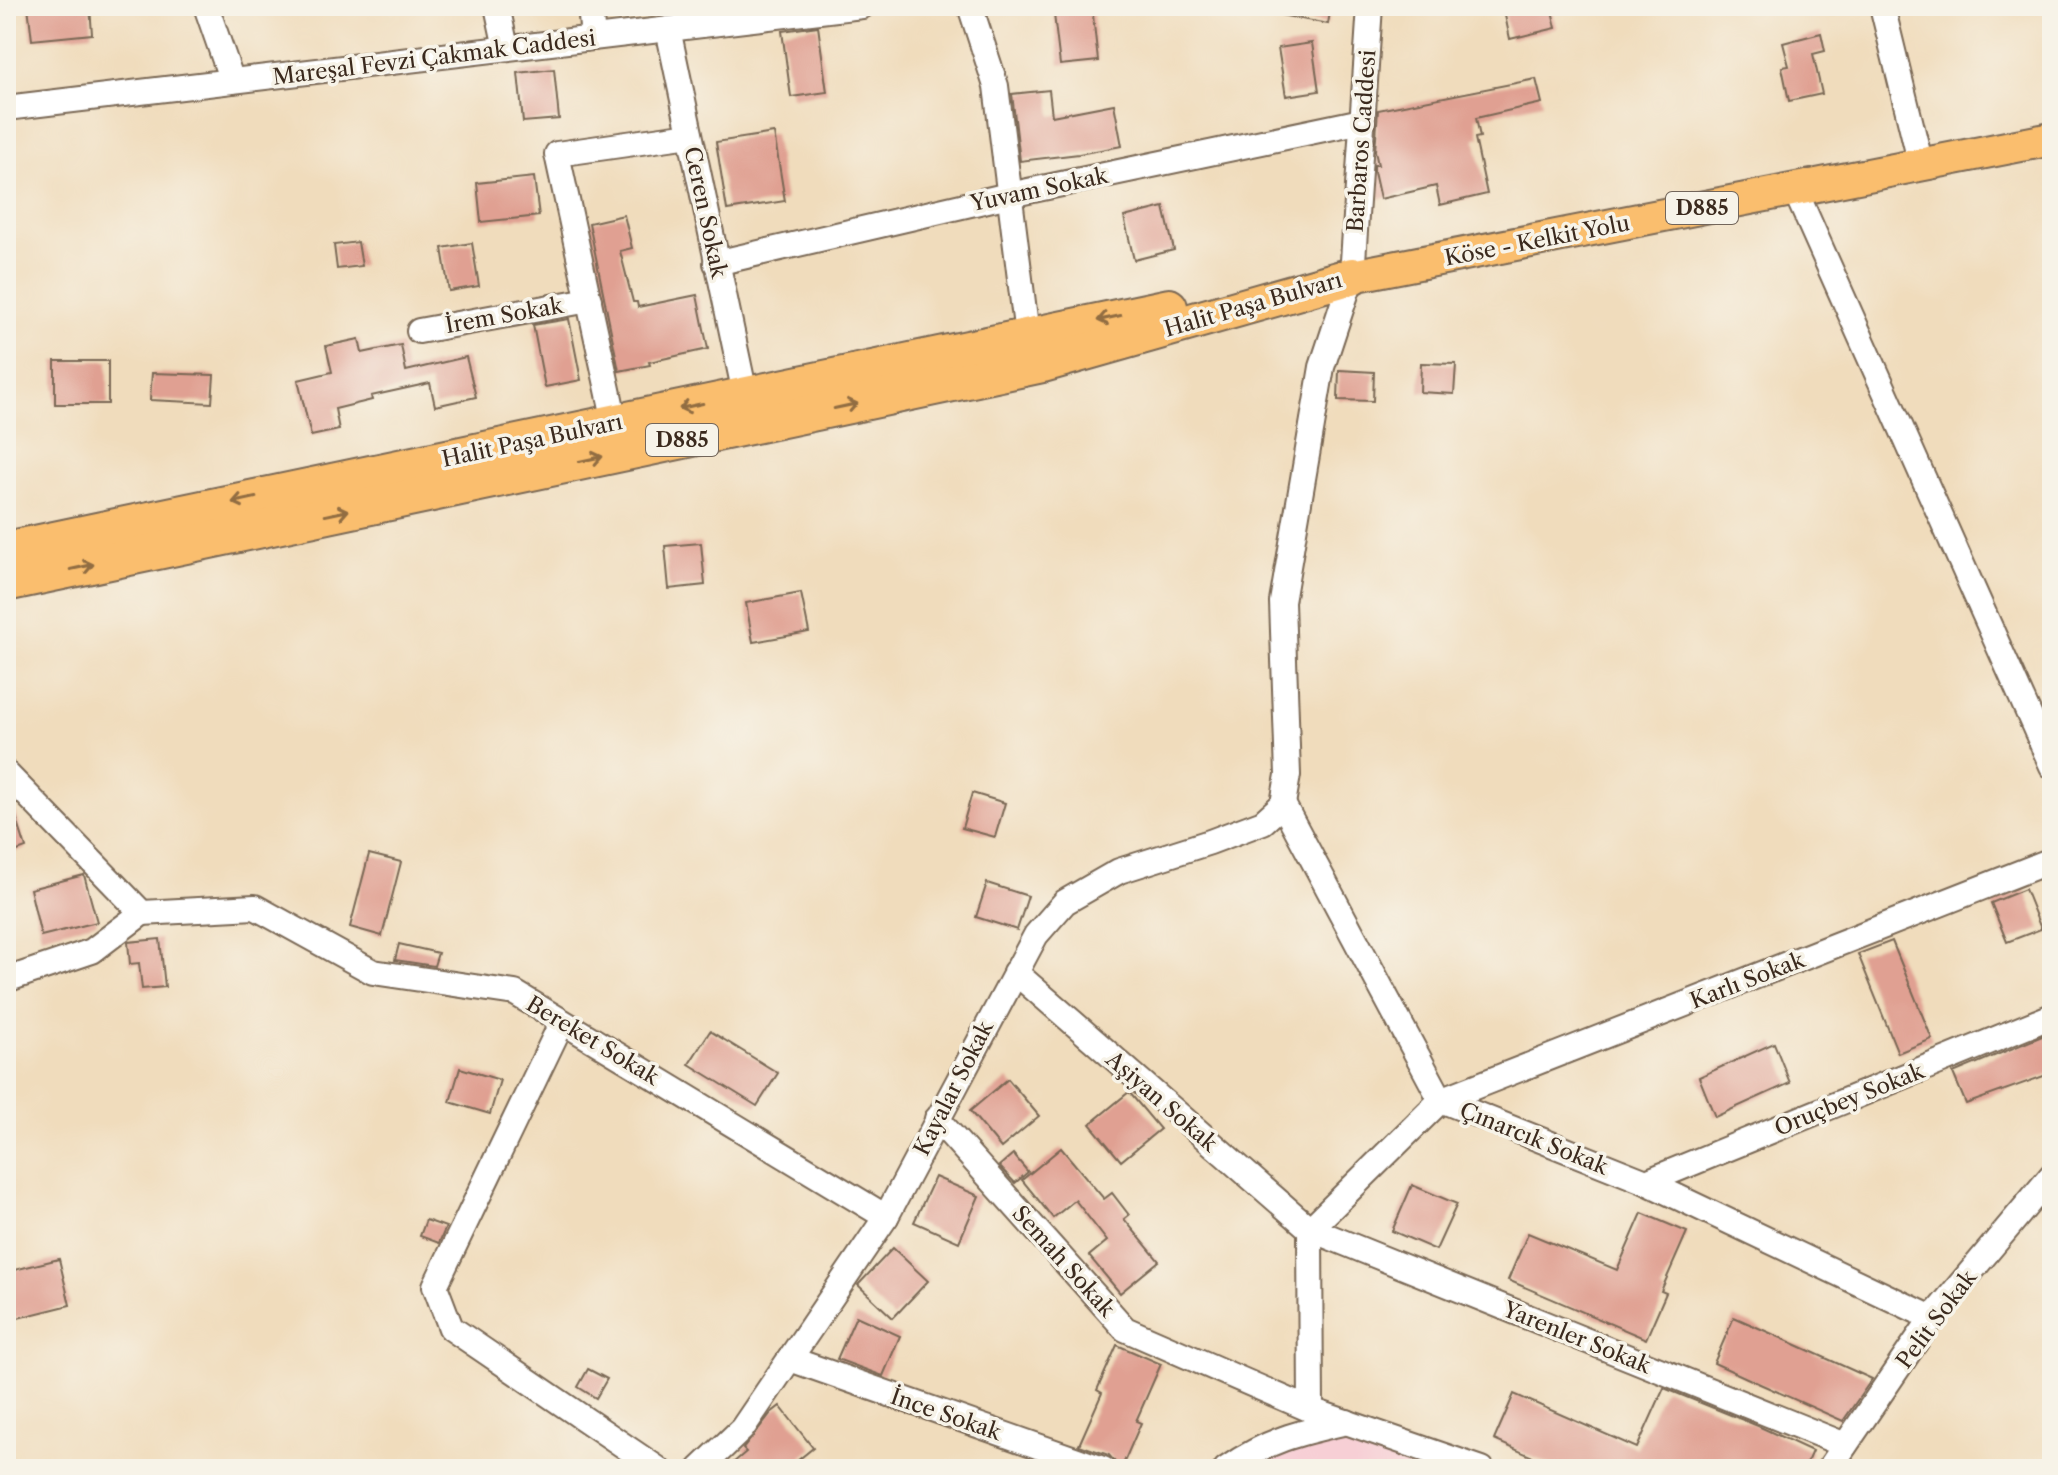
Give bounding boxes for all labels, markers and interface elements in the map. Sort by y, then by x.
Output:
street label: Mareşal Fevzi Çakmak Caddesi [271,24,597,91]
street label: Barbaros Caddesi [1342,49,1381,233]
street label: Ceren Sokak [678,144,733,281]
street label: Yuvam Sokak [967,161,1111,217]
road number: D885 [1666,192,1738,224]
street label: Köse - Kelkit Yolu [1442,209,1632,272]
street label: Halit Paşa Bulvarı [1161,266,1346,343]
street label: İrem Sokak [443,292,566,339]
one-way arrow [1097,311,1123,326]
one-way arrow [832,398,858,413]
one-way arrow [678,399,704,414]
street label: Halit Paşa Bulvarı [439,408,625,473]
road number: D885 [646,424,718,456]
one-way arrow [578,451,603,466]
one-way arrow [232,493,258,508]
one-way arrow [323,505,349,520]
one-way arrow [69,559,95,574]
street label: Karlı Sokak [1686,946,1809,1015]
street label: Bereket Sokak [521,990,665,1091]
street label: Kayalar Sokak [908,1015,1000,1160]
street label: Aşiyan Sokak [1100,1045,1224,1158]
street label: Oruçbey Sokak [1771,1057,1929,1142]
street label: Çınarcık Sokak [1456,1096,1613,1181]
street label: Semah Sokak [1007,1200,1122,1324]
street label: Pelit Sokak [1891,1264,1983,1374]
street label: Yarenler Sokak [1498,1295,1656,1380]
street label: İnce Sokak [887,1383,1006,1446]

